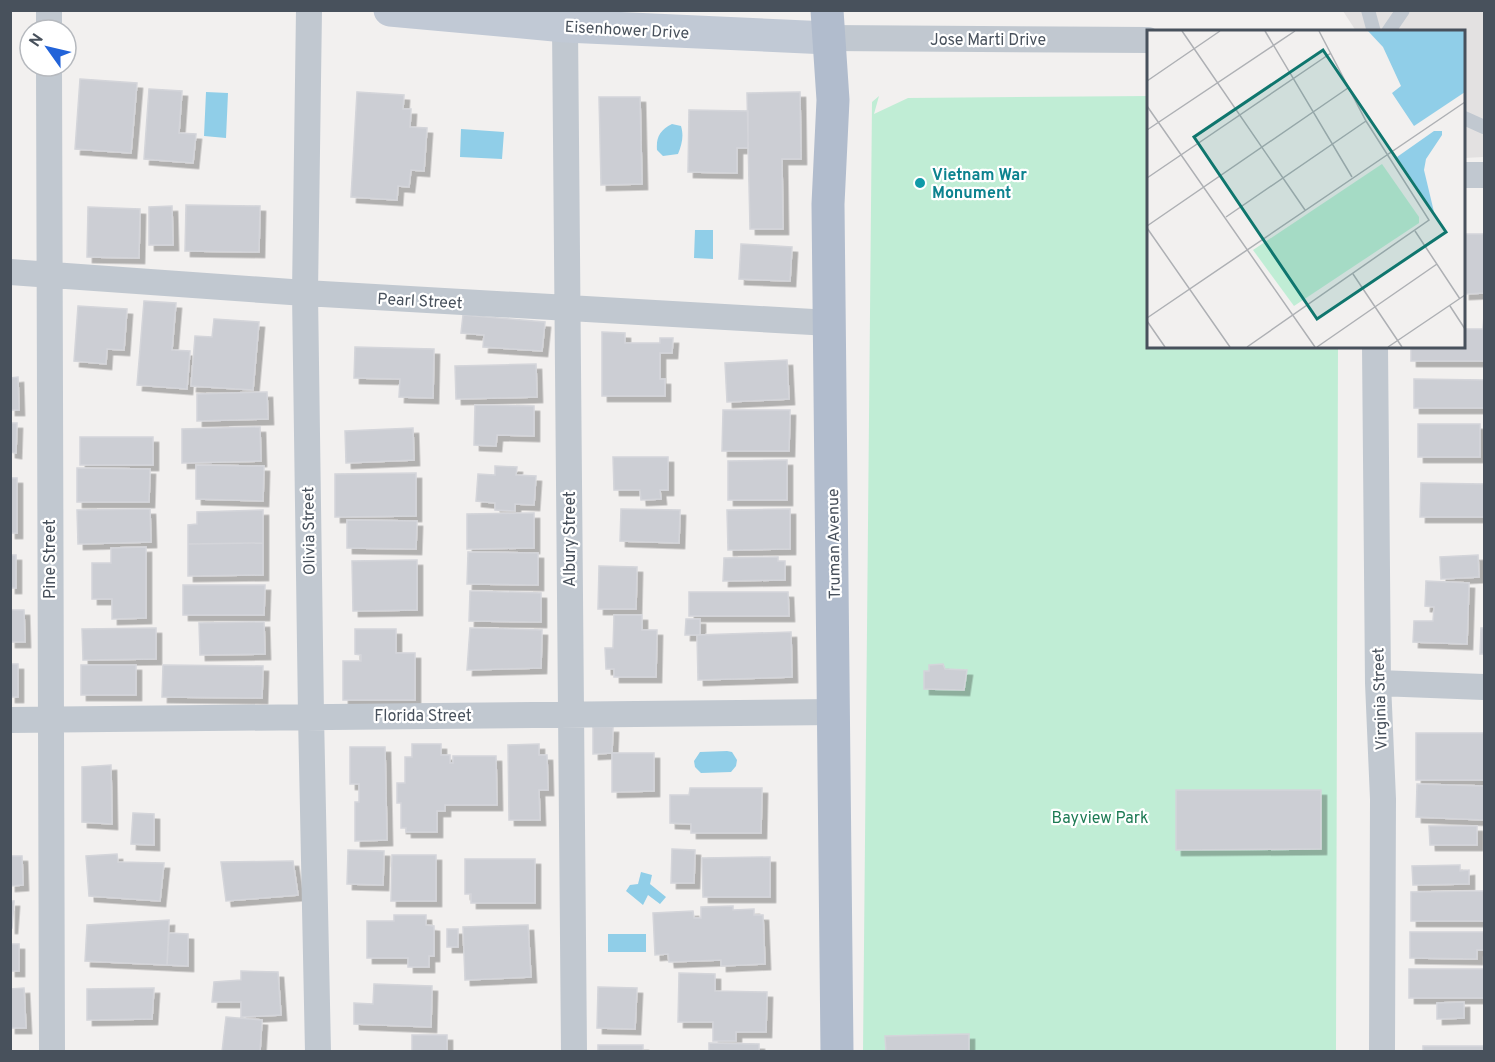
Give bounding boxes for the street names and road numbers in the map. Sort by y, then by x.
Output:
street label: Eisenhower Drive [564,18,690,44]
street label: Jose Marti Drive [930,31,1046,51]
street label: Pearl Street [377,290,463,314]
street label: Olivia Street [299,487,321,575]
street label: Truman Avenue [824,488,846,600]
street label: Albury Street [561,491,581,587]
street label: Pine Street [41,519,61,599]
street label: Virginia Street [1369,647,1393,751]
street label: Florida Street [374,707,472,727]

